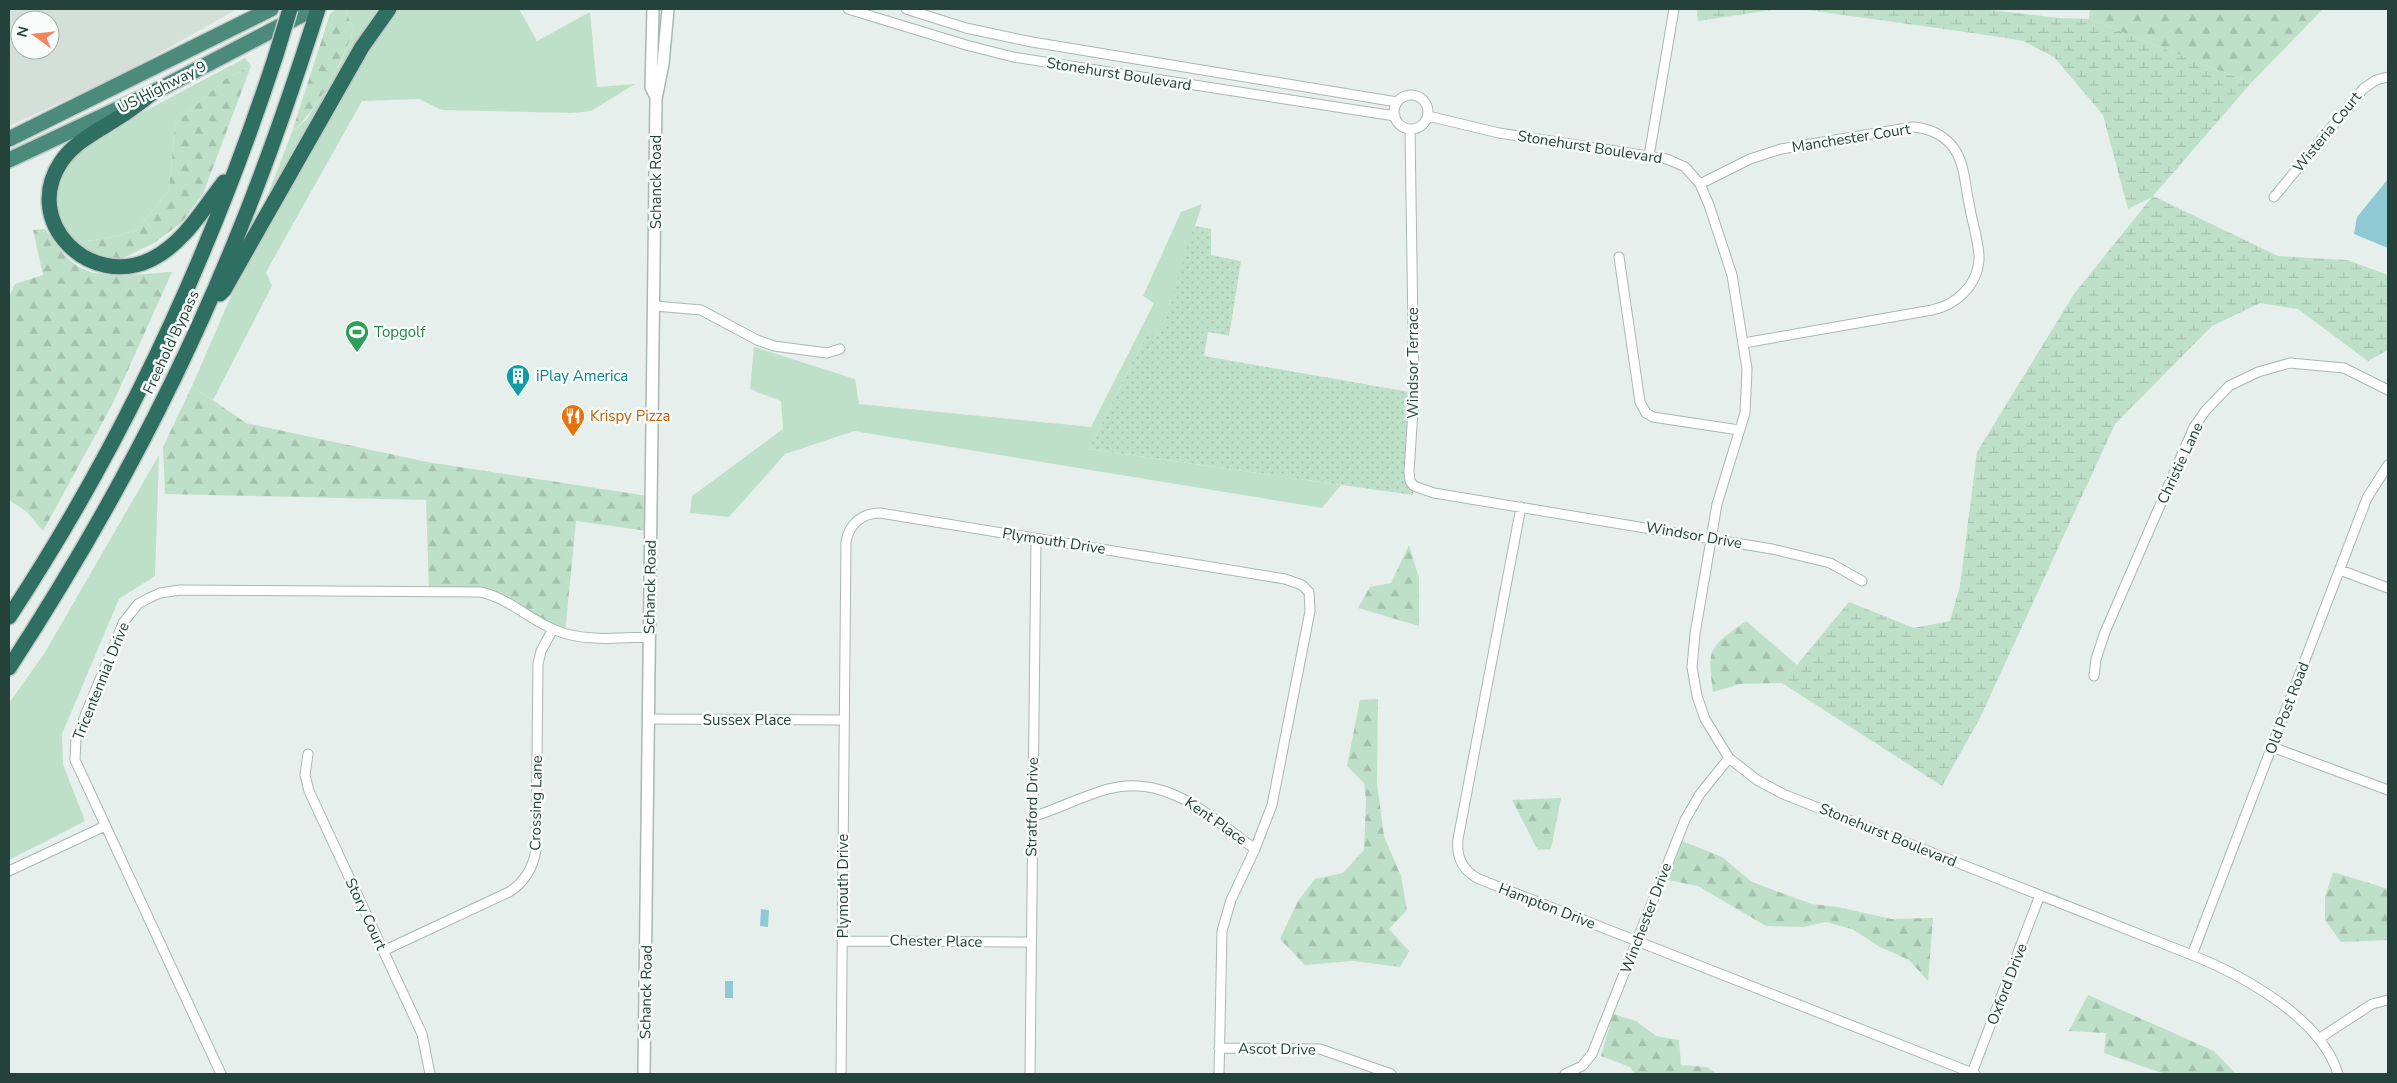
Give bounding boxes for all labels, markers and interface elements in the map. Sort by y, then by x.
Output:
north arrow [10,10,60,60]
text: N [12,24,33,39]
street label: Stonehurst Boulevard [1045,53,1193,95]
street label: US Highway 9 [114,56,210,118]
street label: Wisteria Court [2288,87,2366,176]
street label: Manchester Court [1790,119,1912,157]
street label: Stonehurst Boulevard [1516,126,1664,168]
street label: Schanck Road [646,135,666,229]
street label: Freehold Bypass [138,287,204,397]
street label: Windsor Terrace [1403,307,1423,419]
sports icon: Topgolf [344,319,370,353]
place label: Topgolf [374,322,426,342]
building icon: iPlay America [505,363,531,397]
place label: iPlay America [536,366,628,386]
restaurant icon: Krispy Pizza [560,403,586,437]
place label: Krispy Pizza [590,406,670,426]
street label: Christie Lane [2152,419,2208,507]
street label: Windsor Drive [1644,517,1744,553]
street label: Plymouth Drive [1001,523,1107,559]
street label: Schanck Road [639,540,661,634]
street label: Tricentennial Drive [68,619,134,743]
street label: Old Post Road [2260,659,2314,757]
street label: Sussex Place [703,710,791,730]
street label: Crossing Lane [525,755,547,851]
street label: Stratford Drive [1021,757,1043,857]
street label: Kent Place [1181,792,1251,850]
street label: Stonehurst Boulevard [1816,798,1960,872]
street label: Plymouth Drive [833,834,853,938]
street label: Winchester Drive [1616,860,1676,976]
street label: Story Court [341,875,392,954]
street label: Hampton Drive [1496,878,1598,934]
street label: Chester Place [889,930,983,952]
street label: Oxford Drive [1982,940,2032,1028]
street label: Schanck Road [635,945,657,1039]
street label: Ascot Drive [1238,1038,1316,1060]

